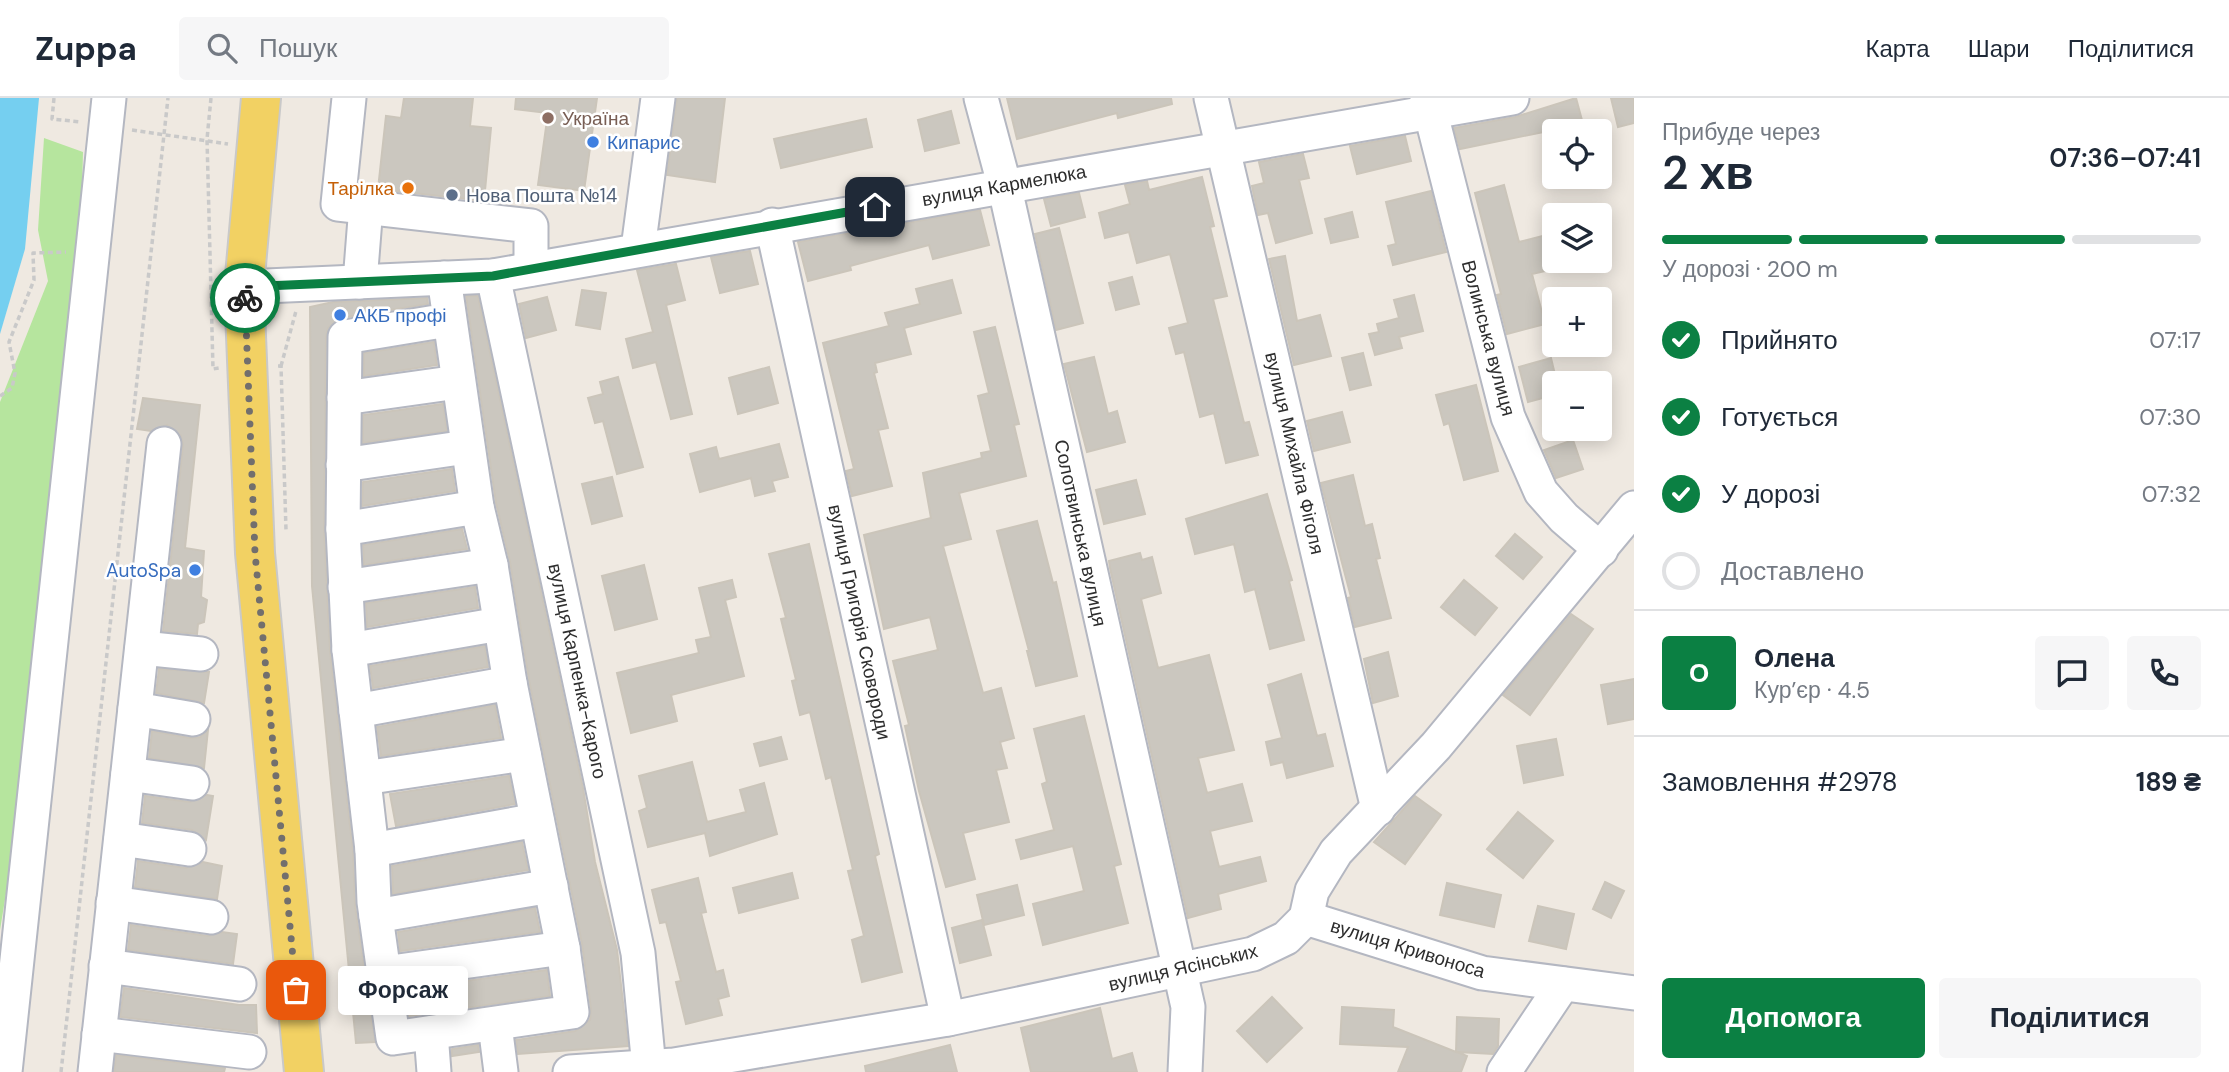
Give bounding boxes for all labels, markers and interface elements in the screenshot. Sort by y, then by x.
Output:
search box [179,17,669,80]
text: Zuppa [35,27,137,70]
icon: search [203,29,241,67]
text: Пошук [259,31,337,65]
text: Карта [1865,33,1930,64]
text: Шари [1968,33,2030,64]
text: Поділитися [2068,33,2194,64]
place label: Україна [562,106,629,131]
marker: Україна [540,110,556,126]
text: Прибуде через [1662,117,1820,147]
map controls [1542,119,1612,441]
button: locate [1542,119,1612,189]
place label: Кипарис [607,130,680,155]
marker: Кипарис [585,134,601,150]
text: 07:36–07:41 [2049,141,2201,175]
text: 2 хв [1662,143,1754,203]
street label: вулиця Кармелюка [920,159,1089,212]
place label: Тарілка [328,176,394,201]
pin [845,177,905,237]
marker: Тарілка [400,180,416,196]
place label: Нова Пошта №14 [466,183,617,208]
marker: Нова Пошта №14 [444,187,460,203]
icon: home [856,188,894,226]
button: layers [1542,203,1612,273]
text: У дорозі · 200 m [1662,254,1838,284]
street label: Волинська вулиця [1456,257,1521,419]
courier [210,263,280,333]
icon: bike [226,279,264,317]
button: + [1542,287,1612,357]
place label: АКБ профі [354,303,447,328]
marker: АКБ профі [332,307,348,323]
icon: check [1662,321,1700,359]
text: Прийнято [1721,323,1838,357]
text: 07:17 [2149,325,2201,355]
street label: вулиця Михайла Фіголя [1259,349,1330,557]
button: − [1542,371,1612,441]
icon: check [1662,398,1700,436]
text: Готується [1721,400,1838,434]
text: 07:30 [2139,402,2201,432]
street label: Солотвинська вулиця [1048,437,1113,629]
icon: check [1662,475,1700,513]
text: У дорозі [1721,477,1820,511]
text: 07:32 [2142,479,2201,509]
street label: вулиця Григорія Сковороди [822,502,897,742]
text: Доставлено [1721,554,1864,588]
place label: AutoSpa [106,558,181,583]
street label: вулиця Карпенка-Карого [542,561,613,781]
marker: AutoSpa [187,562,203,578]
button: chat [2035,636,2109,710]
button: phone [2127,636,2201,710]
text: Олена [1754,641,1835,675]
text: О [1689,656,1709,690]
text: Кур’єр · 4.5 [1754,675,1870,705]
text: Замовлення #2978 [1662,765,1898,799]
text: 189 ₴ [2136,765,2201,799]
street label: вулиця Кривоноса [1327,913,1489,984]
street label: вулиця Ясінських [1106,938,1261,997]
pin [266,960,326,1020]
callout: Форсаж [338,966,467,1015]
icon: bag [277,971,315,1009]
text: Форсаж [358,975,448,1005]
button: Допомога [1662,978,1925,1058]
button: Поділитися [1939,978,2201,1058]

